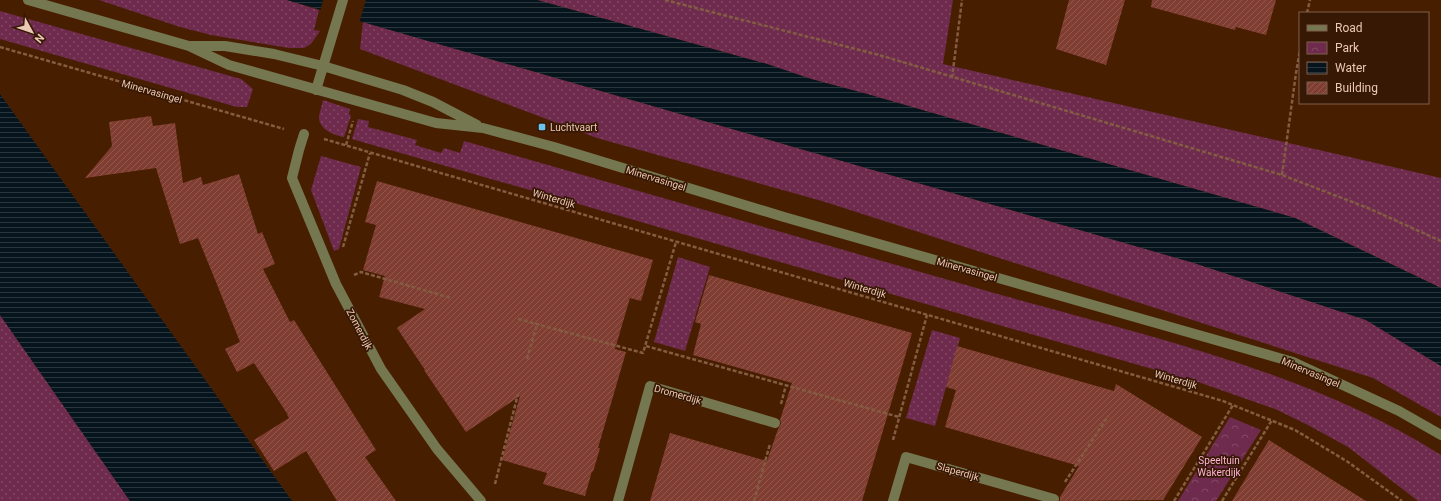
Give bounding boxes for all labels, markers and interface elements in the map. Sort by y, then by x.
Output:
north arrow [12,12,52,52]
legend [1299,12,1429,104]
text: Road [1335,21,1363,35]
text: N [32,31,47,45]
text: Park [1335,41,1360,55]
text: Water [1335,61,1366,75]
street label: Minervasingel [120,78,183,105]
text: Building [1335,81,1378,95]
marker: Luchtvaart [537,122,547,132]
place label: Luchtvaart [550,122,597,133]
street label: Minervasingel [625,164,687,193]
street label: Winterdijk [531,187,578,210]
street label: Minervasingel [935,256,998,283]
street label: Winterdijk [842,277,889,300]
street label: Zomerdijk [344,307,375,352]
street label: Minervasingel [1280,355,1342,390]
street label: Winterdijk [1153,368,1200,391]
street label: Dromerdijk [653,383,704,407]
park label: Speeltuin Wakerdijk [1197,455,1242,478]
street label: Slaperdijk [935,460,981,483]

